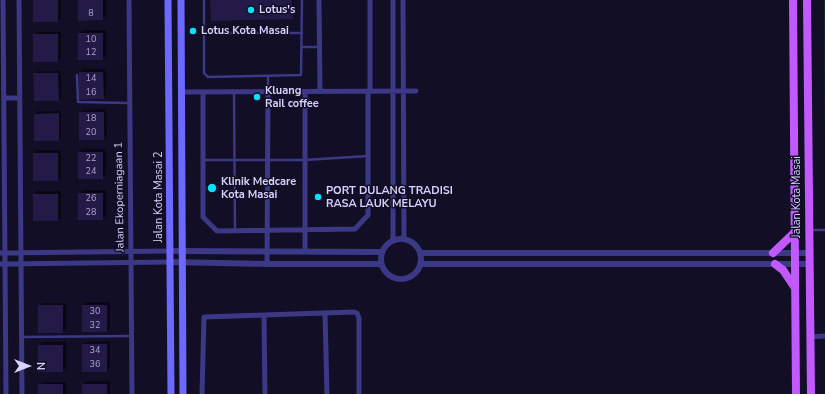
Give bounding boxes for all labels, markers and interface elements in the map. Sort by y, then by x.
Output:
place label: Lotus's [259,3,295,17]
marker: Lotus's [246,5,256,15]
house number: 8 [88,9,94,19]
place label: Lotus Kota Masai [201,24,289,38]
marker: Lotus Kota Masai [188,26,198,36]
house number: 10 [86,35,96,45]
house number: 12 [86,48,96,58]
house number: 14 [86,74,96,84]
place label: Kluang Rail coffee [265,84,319,110]
house number: 16 [86,88,96,98]
marker: Kluang Rail coffee [252,92,262,102]
house number: 18 [86,114,96,124]
house number: 20 [86,128,96,138]
street label: Jalan Ekoperniagaan 1 [112,142,128,252]
street label: Jalan Kota Masai 2 [152,151,166,243]
house number: 22 [86,154,96,164]
street label: Jalan Kota Masai [790,156,804,238]
house number: 24 [86,167,96,177]
place label: Klinik Medcare Kota Masai [221,175,296,201]
marker: Klinik Medcare Kota Masai [206,182,218,194]
place label: PORT DULANG TRADISI RASA LAUK MELAYU [326,184,453,210]
marker: PORT DULANG TRADISI RASA LAUK MELAYU [313,192,323,202]
house number: 26 [86,194,96,204]
house number: 28 [86,208,96,218]
house number: 30 [90,307,100,317]
house number: 32 [90,321,100,331]
north arrow [8,346,48,386]
house number: 34 [90,346,100,356]
house number: 36 [90,360,100,370]
text: N [33,362,48,370]

